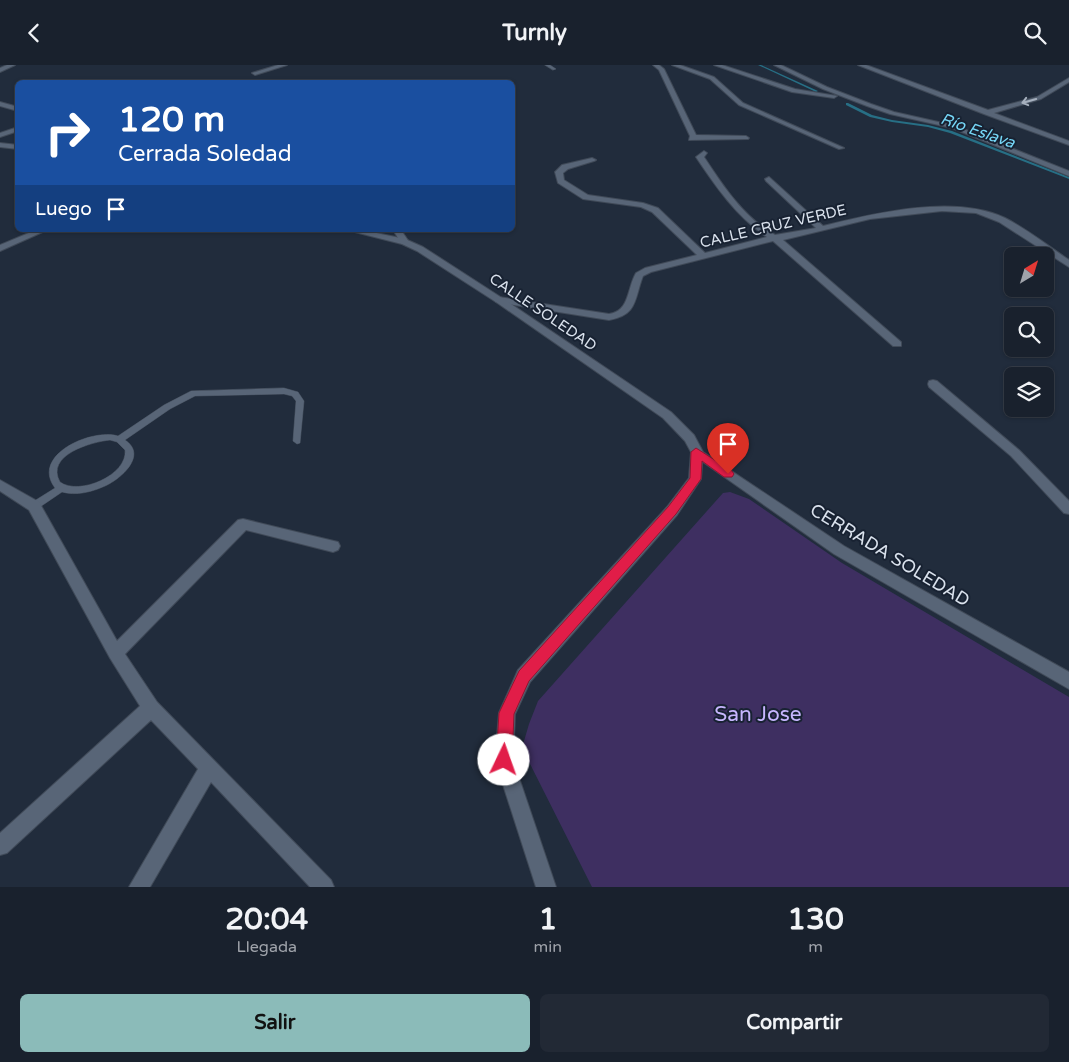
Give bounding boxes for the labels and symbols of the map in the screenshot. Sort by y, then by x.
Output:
one-way arrow [1022,96,1038,106]
water label: Río Eslava [938,109,1018,153]
street label: CALLE CRUZ VERDE [698,200,848,252]
north arrow [1004,247,1054,297]
street label: CALLE SOLEDAD [486,269,600,355]
pin [707,423,749,474]
street label: CERRADA SOLEDAD [806,499,974,611]
park label: San Jose [714,702,802,727]
position arrow [477,733,529,785]

